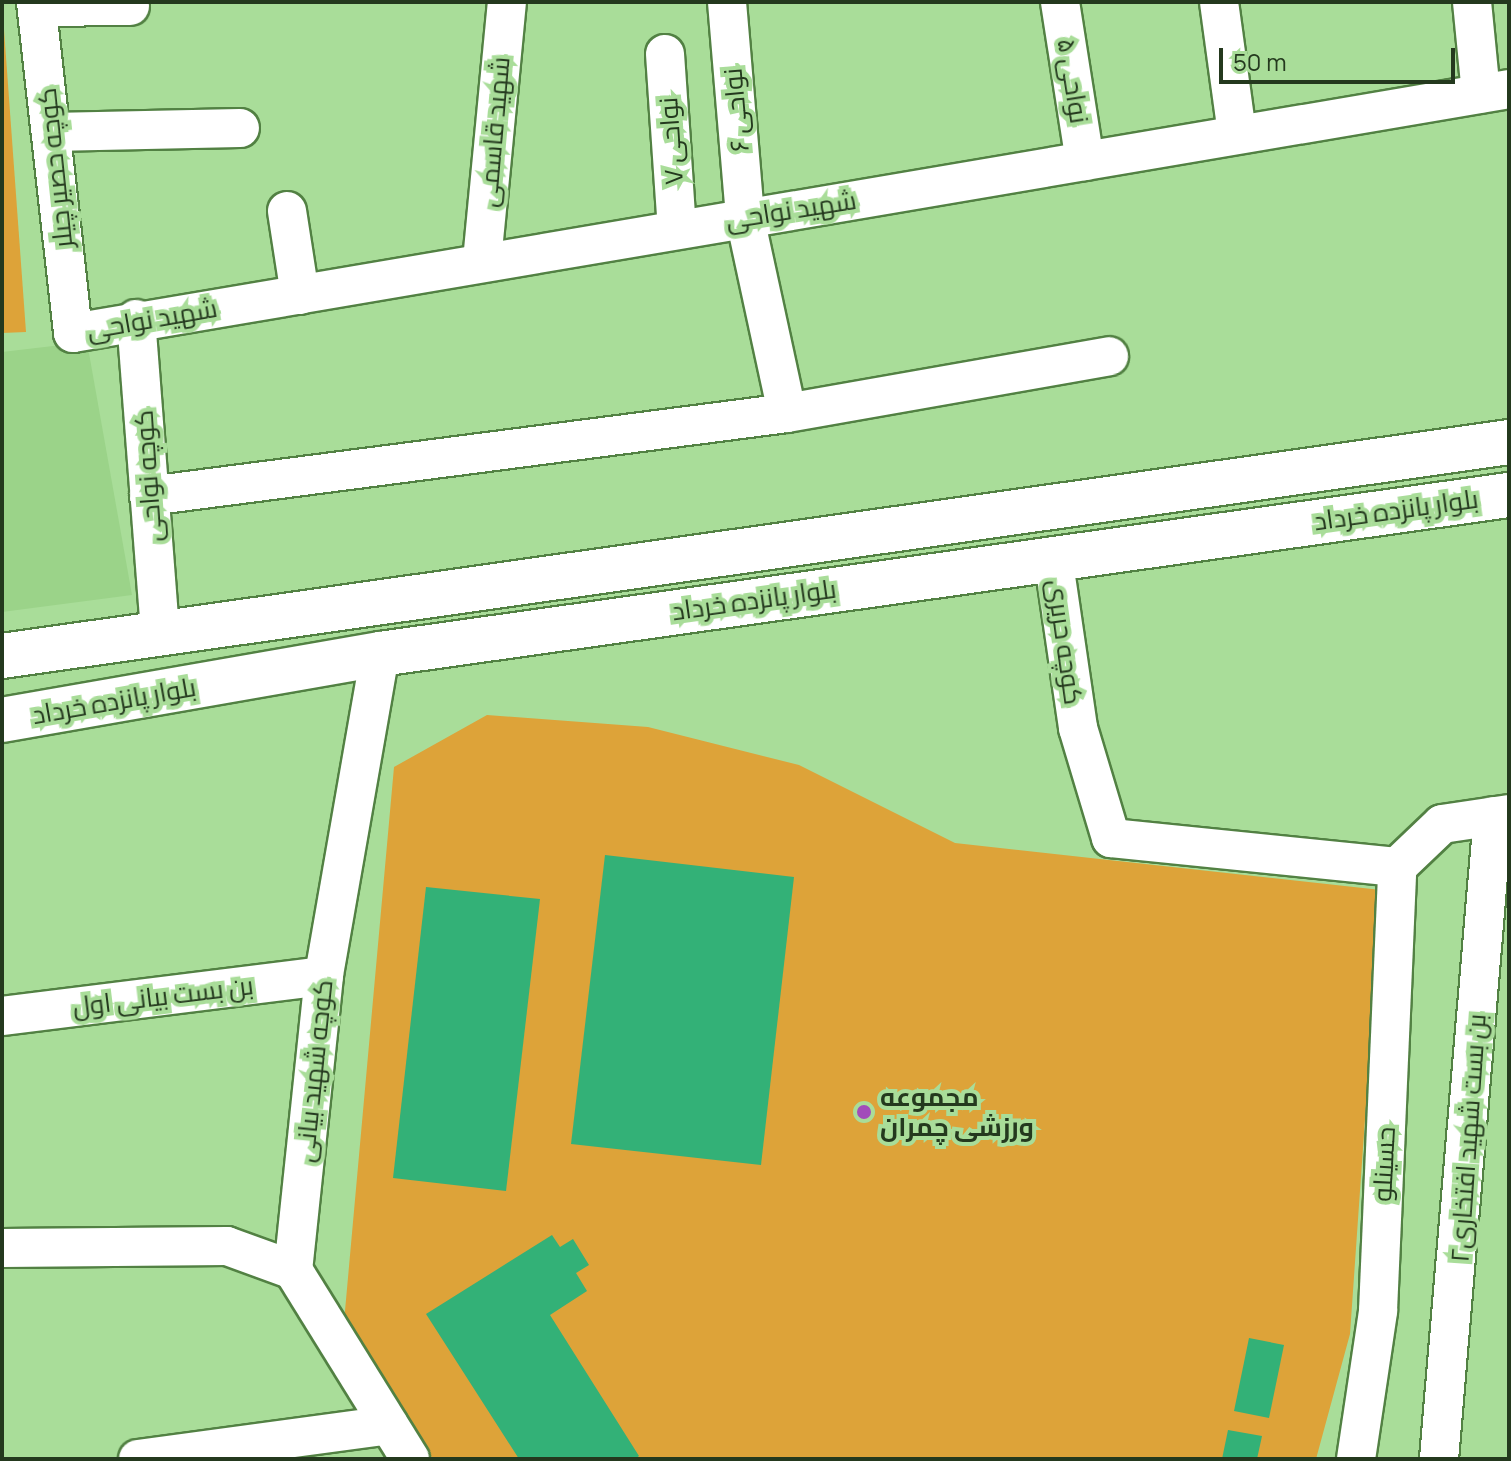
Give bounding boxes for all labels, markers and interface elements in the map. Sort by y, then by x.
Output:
scale bar [1223,32,1459,82]
street label: نواحی ۵ [1051,36,1095,126]
text: 50 m [1233,45,1287,78]
street label: شهید قاسمی [472,55,516,209]
street label: نواحی ۶ [717,67,755,153]
street label: کوچه حصیر چیلر [31,86,79,250]
street label: نواحی ۷ [652,96,690,186]
street label: شهید نواحی [723,184,859,236]
street label: شهید نواحی [84,292,220,346]
street label: کوچه نواحی [128,409,168,543]
street label: بلوار پانزده خرداد [1312,483,1480,537]
street label: بلوار پانزده خرداد [670,573,838,627]
street label: کوچه حریری [1041,577,1089,707]
street label: بلوار پانزده خرداد [30,671,198,731]
street label: بن بست بیانی اول [71,969,255,1023]
street label: کوچه شهید بیانی [289,978,339,1164]
street label: بن بست شهید افتخاری۲ [1444,1013,1492,1263]
place label: مجموعه ورزشی چمران [880,1081,1034,1142]
marker: مجموعه ورزشی چمران [855,1103,873,1121]
street label: حسینلو [1366,1126,1402,1202]

